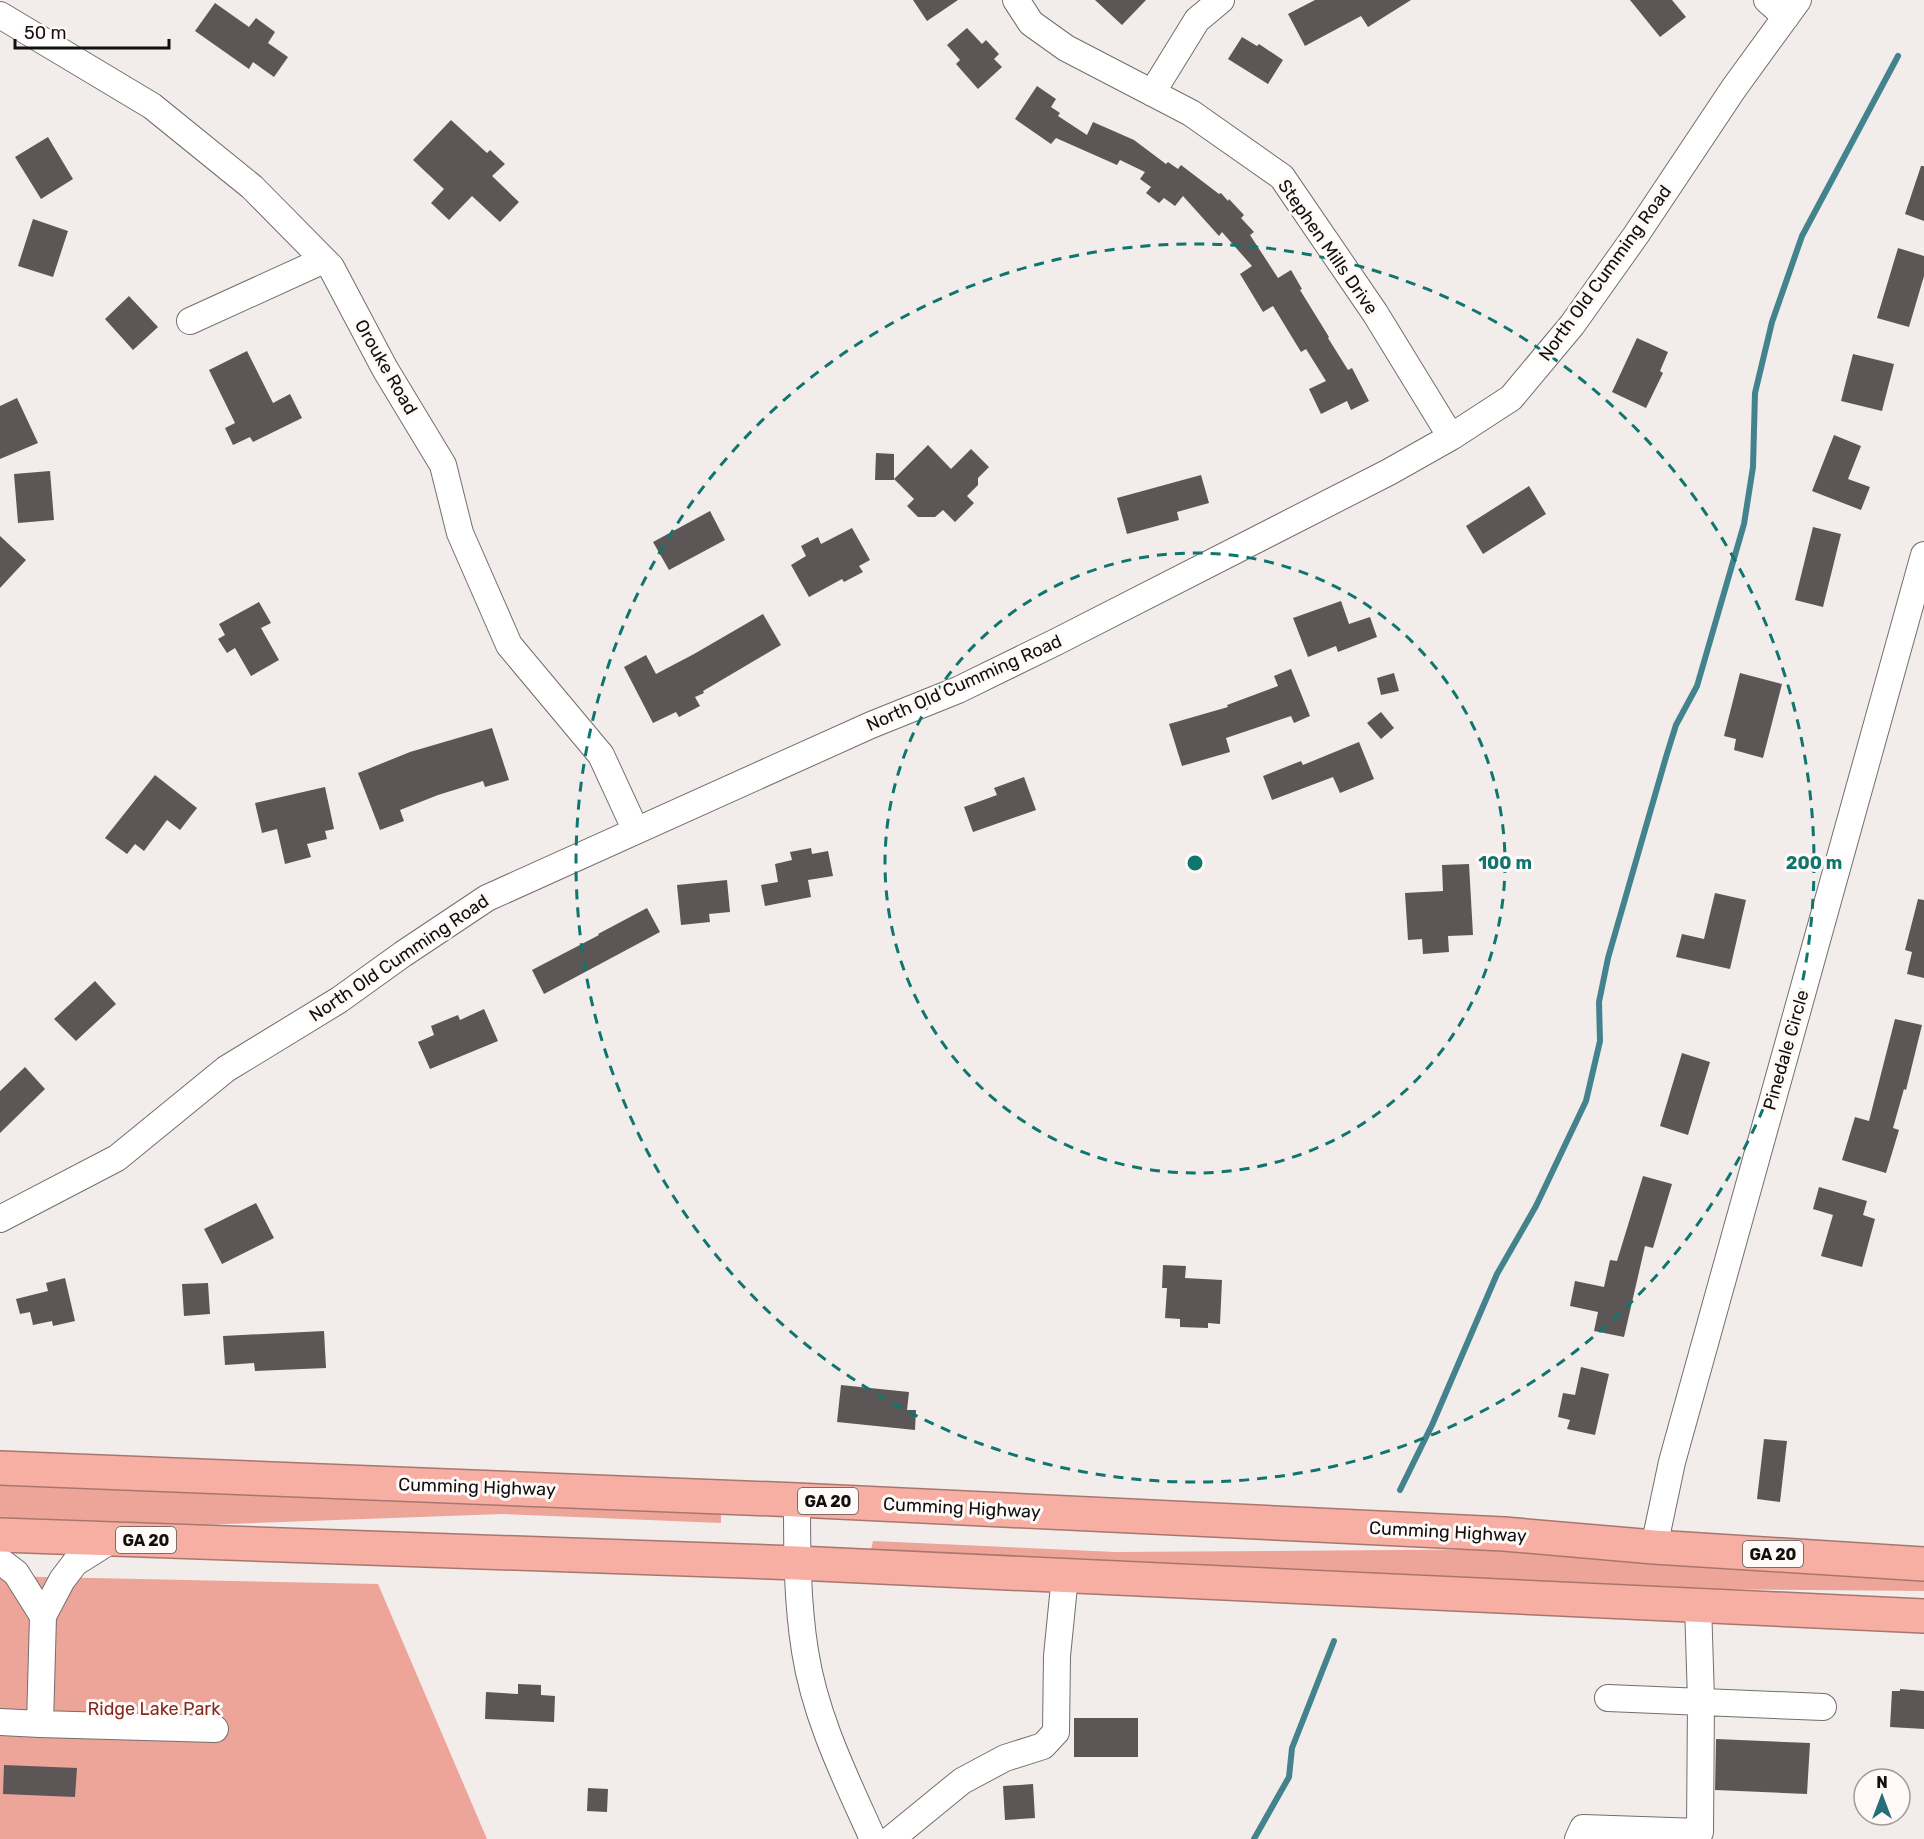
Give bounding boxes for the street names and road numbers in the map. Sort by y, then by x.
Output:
street label: Stephen Mills Drive [1273,175,1383,319]
street label: North Old Cumming Road [1534,181,1676,365]
street label: Orouke Road [350,316,422,418]
street label: North Old Cumming Road [863,630,1065,736]
street label: North Old Cumming Road [305,890,493,1026]
street label: Pinedale Circle [1758,987,1814,1113]
street label: Cumming Highway [398,1473,556,1501]
road number: GA 20 [798,1488,858,1514]
street label: Cumming Highway [883,1493,1041,1523]
street label: Cumming Highway [1369,1517,1527,1547]
road number: GA 20 [116,1527,176,1553]
road number: GA 20 [1743,1541,1803,1567]

